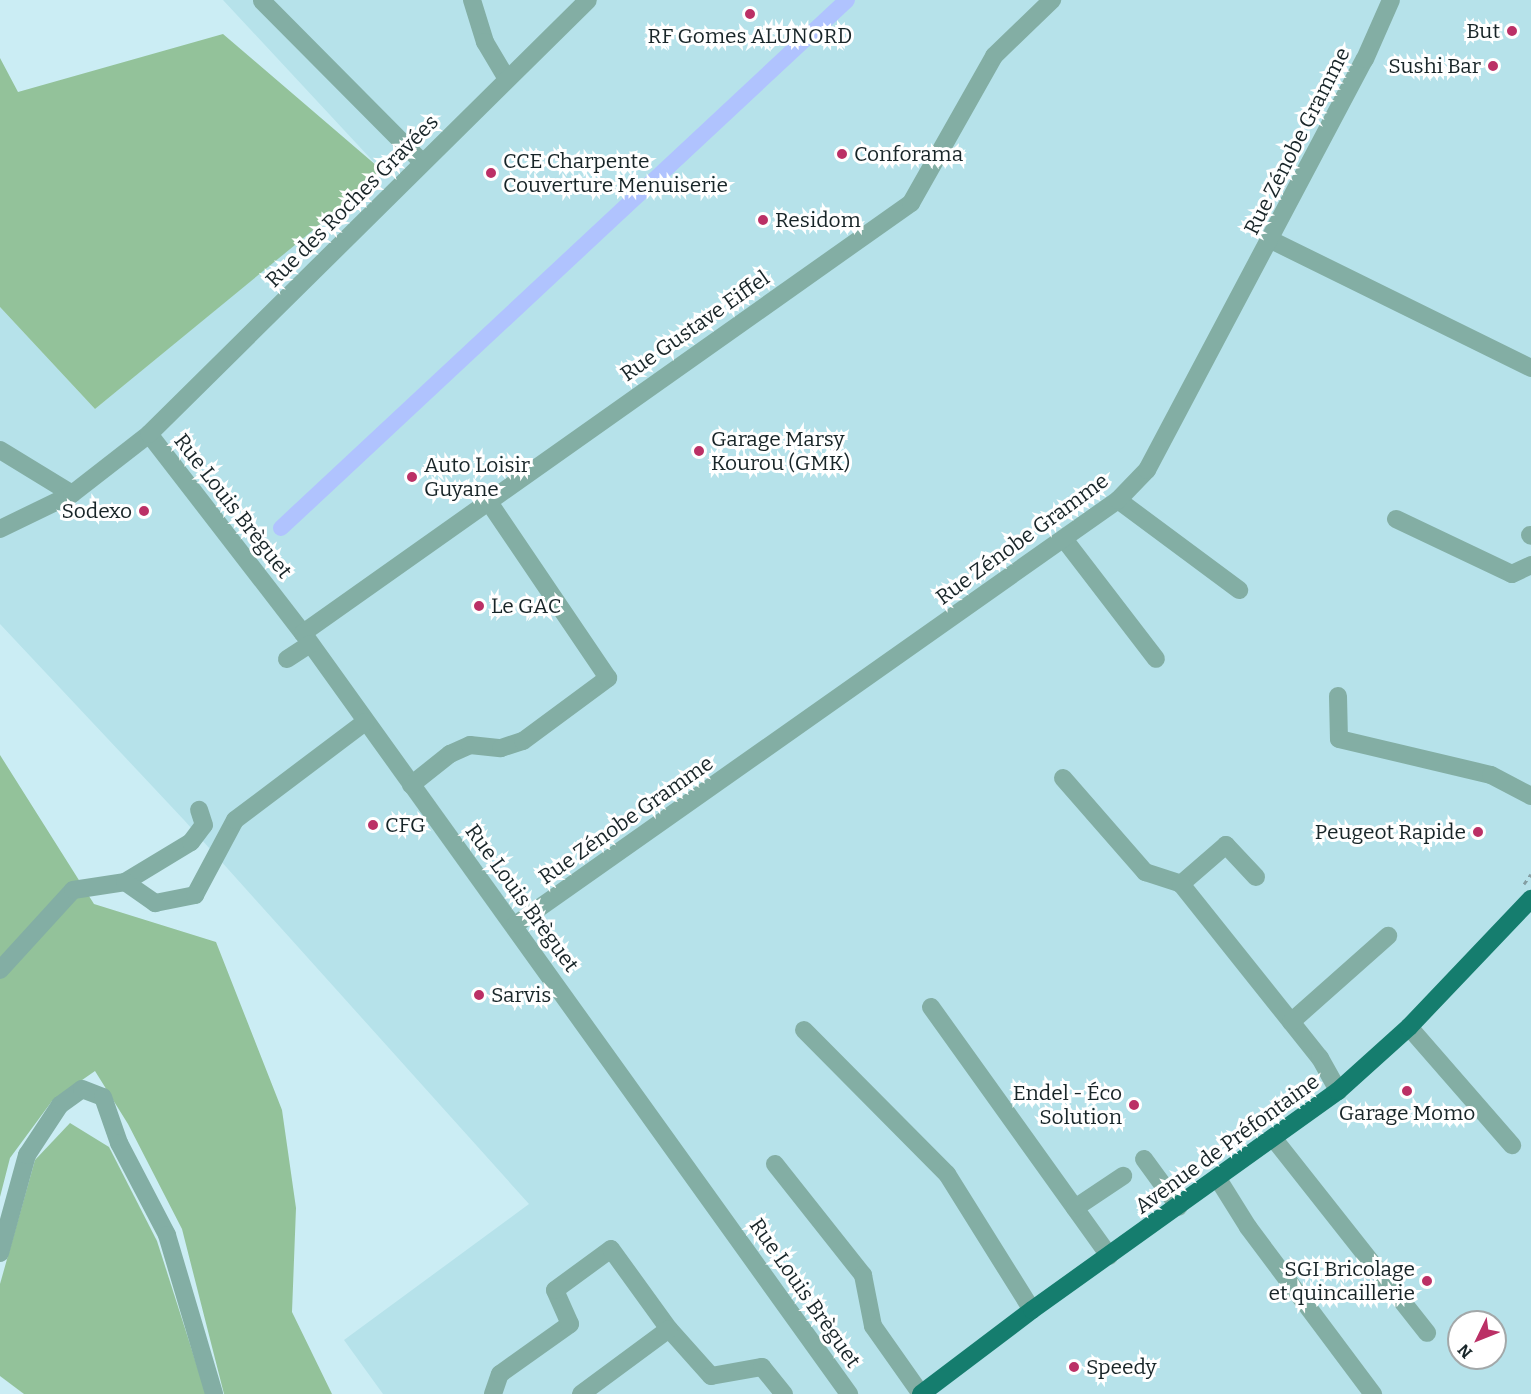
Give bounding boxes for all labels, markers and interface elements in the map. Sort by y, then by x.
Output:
marker: RF Gomes ALUNORD [743,7,757,21]
place label: But [1466,18,1500,44]
place label: RF Gomes ALUNORD [648,23,852,49]
marker: But [1505,24,1519,38]
street label: Rue Zénobe Gramme [1239,43,1355,239]
place label: Sushi Bar [1388,53,1481,79]
marker: Sushi Bar [1486,59,1500,73]
street label: Rue des Roches Gravées [260,109,444,293]
place label: Conforama [854,141,963,167]
marker: Conforama [835,147,849,161]
place label: CCE Charpente Couverture Menuiserie [503,148,728,198]
marker: CCE Charpente Couverture Menuiserie [484,166,498,180]
place label: Residom [775,207,861,233]
marker: Residom [756,213,770,227]
street label: Rue Gustave Eiffel [616,265,774,387]
place label: Garage Marsy Kourou (GMK) [711,426,850,476]
street label: Rue Louis Brèguet [169,429,297,583]
marker: Garage Marsy Kourou (GMK) [692,444,706,458]
place label: Auto Loisir Guyane [424,452,530,502]
street label: Rue Zénobe Gramme [931,468,1113,610]
marker: Auto Loisir Guyane [405,470,419,484]
place label: Sodexo [61,498,132,524]
marker: Sodexo [137,504,151,518]
place label: Le GAC [491,593,561,619]
marker: Le GAC [472,599,486,613]
street label: Rue Zénobe Gramme [534,750,718,890]
place label: CFG [385,812,425,838]
marker: CFG [366,818,380,832]
street label: Rue Louis Brèguet [460,819,584,977]
place label: Peugeot Rapide [1315,819,1466,845]
marker: Peugeot Rapide [1471,825,1485,839]
place label: Sarvis [491,982,551,1008]
marker: Sarvis [472,988,486,1002]
street label: Avenue de Préfontaine [1130,1069,1324,1219]
place label: Endel - Éco Solution [1013,1080,1122,1130]
marker: Garage Momo [1400,1084,1414,1098]
marker: Endel - Éco Solution [1127,1098,1141,1112]
place label: Garage Momo [1339,1100,1475,1126]
street label: Rue Louis Brèguet [744,1214,866,1372]
place label: SGI Bricolage et quincaillerie [1269,1256,1415,1306]
marker: SGI Bricolage et quincaillerie [1420,1274,1434,1288]
north arrow [1447,1310,1507,1370]
text: N [1454,1340,1476,1362]
place label: Speedy [1086,1354,1157,1380]
marker: Speedy [1067,1360,1081,1374]

